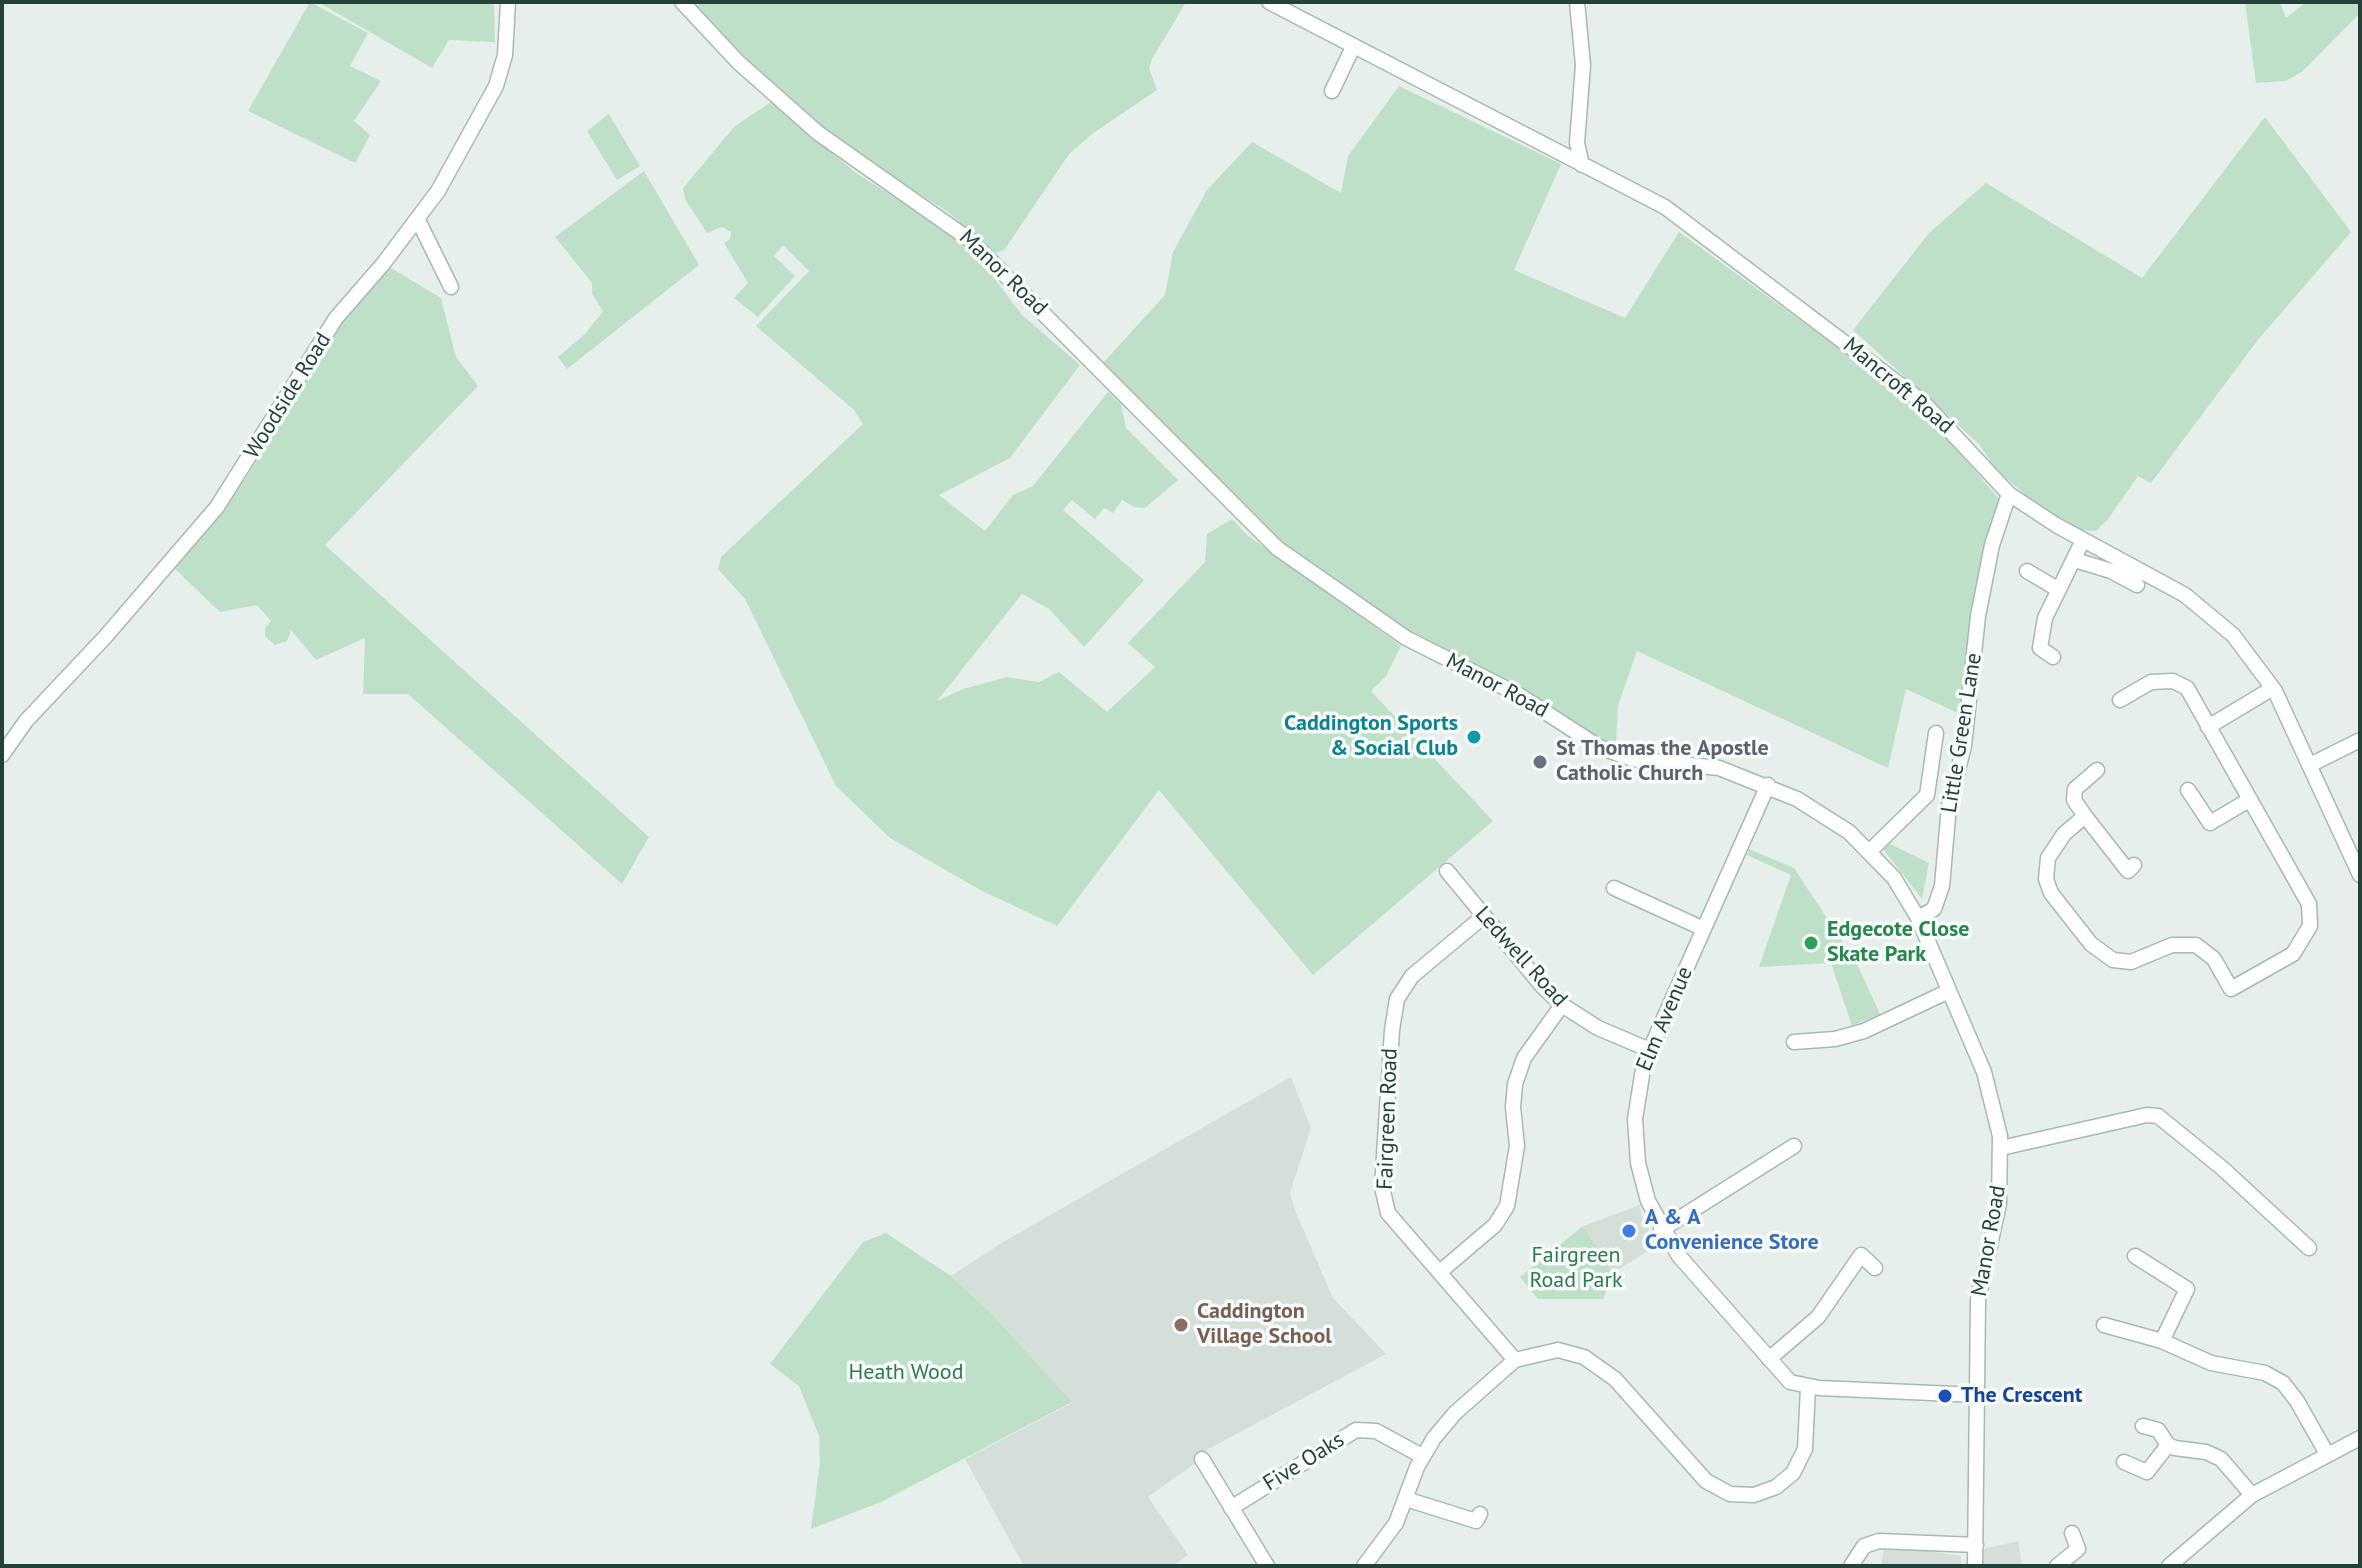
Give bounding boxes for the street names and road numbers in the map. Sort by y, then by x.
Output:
street label: Manor Road [954,225,1052,321]
street label: Woodside Road [239,328,337,464]
street label: Mancroft Road [1837,332,1959,440]
street label: Manor Road [1441,648,1553,724]
street label: Little Green Lane [1936,651,1988,815]
street label: Ledwell Road [1469,902,1573,1012]
street label: Elm Avenue [1631,963,1699,1075]
street label: Fairgreen Road [1372,1048,1404,1190]
street label: Manor Road [1966,1184,2012,1298]
street label: Five Oaks [1259,1427,1349,1497]

